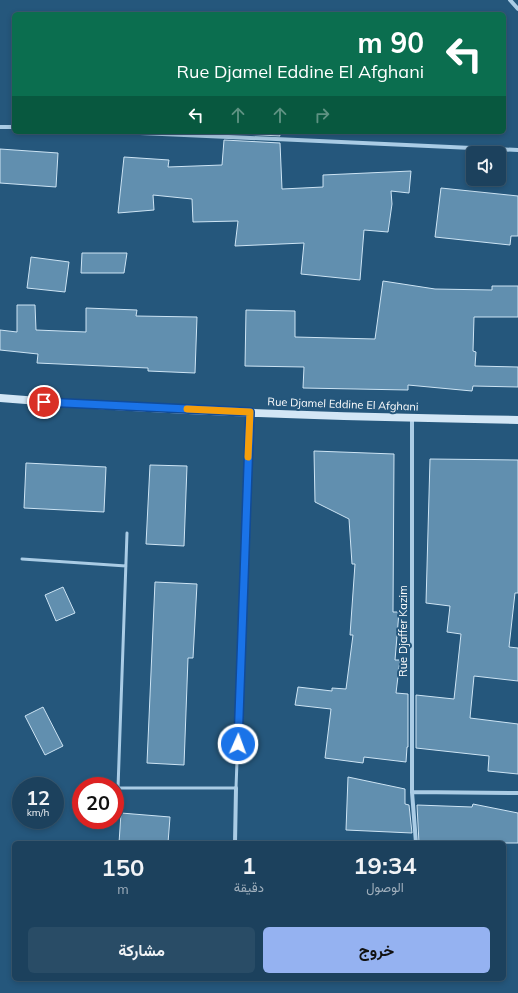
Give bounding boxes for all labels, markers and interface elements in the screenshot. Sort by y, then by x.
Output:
text: 90 m [358,25,424,60]
icon: left [438,28,490,80]
text: Rue Djamel Eddine El Afghani [177,60,424,83]
icon: left [185,104,207,126]
icon: ahead [227,104,249,126]
icon: ahead [269,104,291,126]
icon: right [311,104,333,126]
map controls [466,146,506,186]
button: sound [466,146,506,186]
pin [27,385,61,419]
icon: arrive [33,391,55,413]
street label: Rue Djamel Eddine El Afghani [267,394,419,414]
street label: Rue Djaffer Kazim [396,585,410,677]
position arrow [217,723,259,765]
speed limit sign: 20 [72,777,124,829]
text: 12 [26,785,50,810]
text: km/h [27,806,49,819]
text: 1 [242,850,256,880]
text: 19:34 [353,850,417,880]
text: 150 [101,852,145,882]
text: دقيقة [234,879,264,895]
text: الوصول [366,879,404,895]
text: m [117,881,129,897]
button: مشاركة [28,927,255,973]
button: خروج [263,927,490,973]

